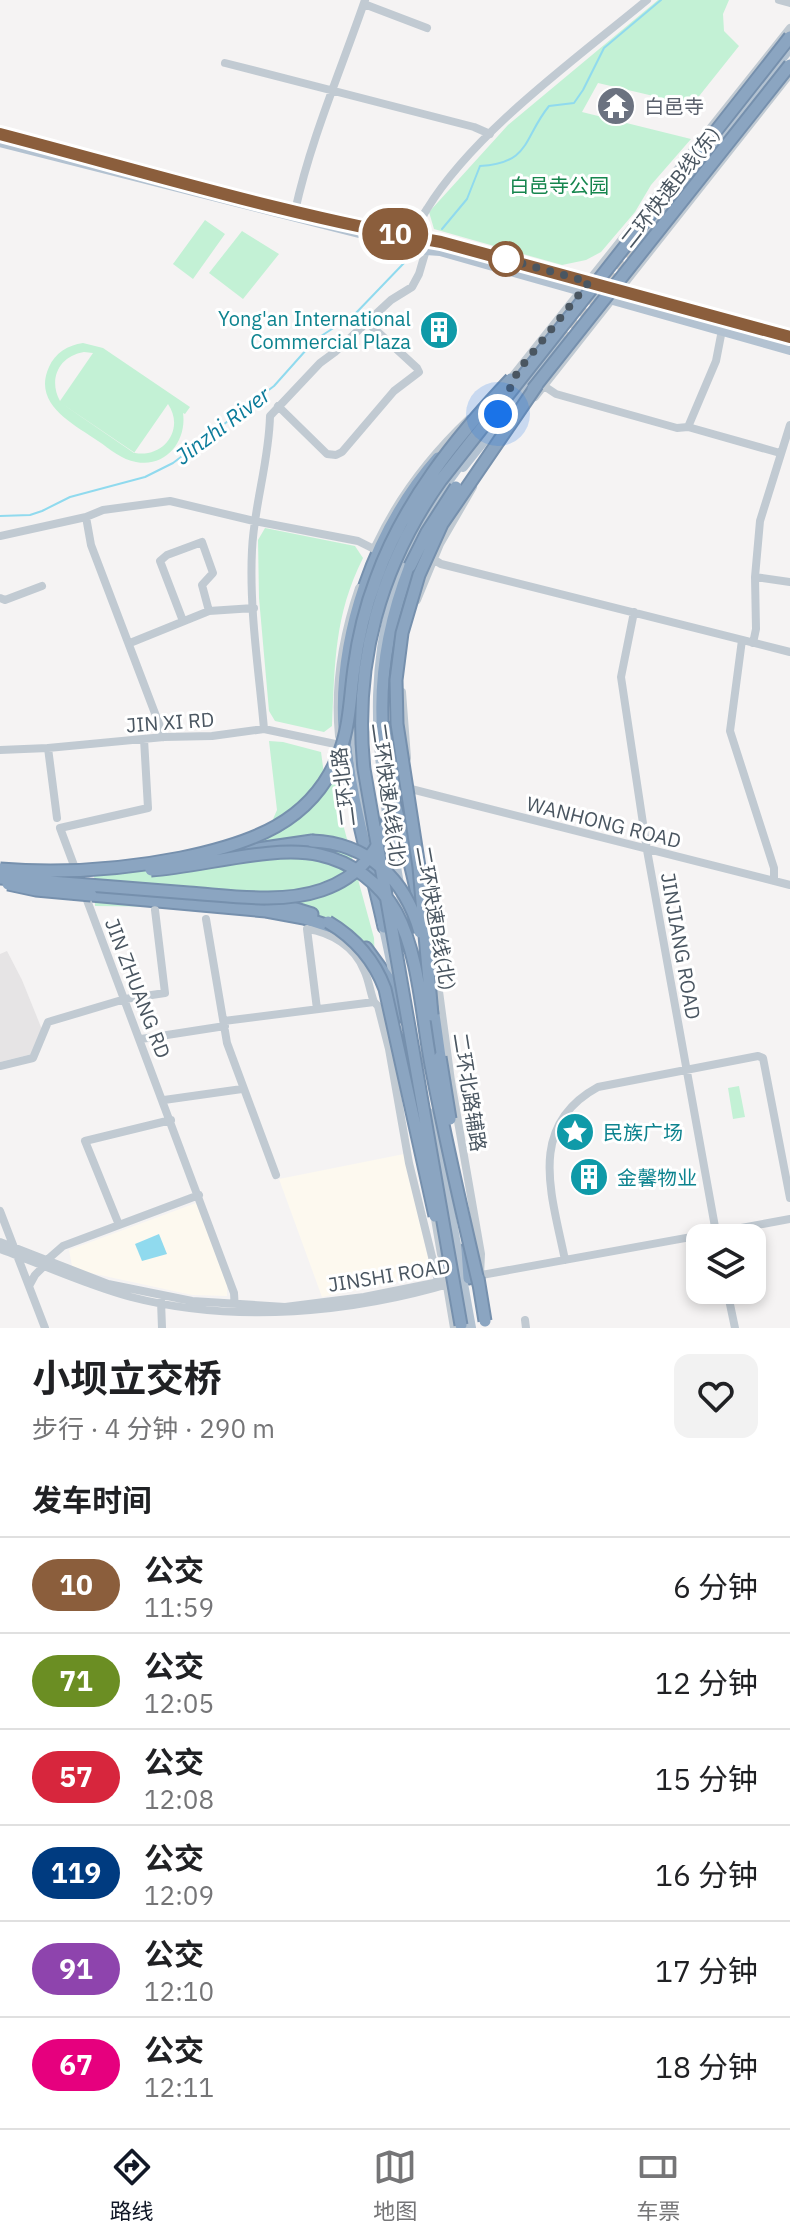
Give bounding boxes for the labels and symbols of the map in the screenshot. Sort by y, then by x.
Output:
temple icon: 白邑寺 [595,85,637,127]
place label: 白邑寺 [644,93,704,120]
street label: 二环快速B线(东) [614,121,726,253]
park label: 白邑寺公园 [509,172,609,199]
line badge: 10 [359,208,431,260]
unlabelled marker [489,242,523,276]
place label: Yong'an International Commercial Plaza [218,305,411,355]
building icon: Yong'an International Commercial Plaza [418,309,460,351]
water label: Jinzhi River [169,379,276,470]
your location [478,394,518,434]
street label: JIN XI RD [125,705,215,739]
street label: 二环快速A线(北) [365,721,413,869]
street label: 二环北路 [325,746,361,828]
street label: WANHONG ROAD [524,790,684,854]
street label: 二环快速B线(北) [410,844,462,992]
street label: JINJIANG ROAD [655,870,707,1022]
street label: JIN ZHUANG RD [99,914,177,1062]
street label: 二环北路辅路 [447,1031,493,1153]
place icon: 民族广场 [554,1111,596,1153]
place label: 民族广场 [603,1119,683,1146]
building icon: 金馨物业 [568,1156,610,1198]
place label: 金馨物业 [617,1164,697,1191]
street label: JINSHI ROAD [326,1252,452,1298]

